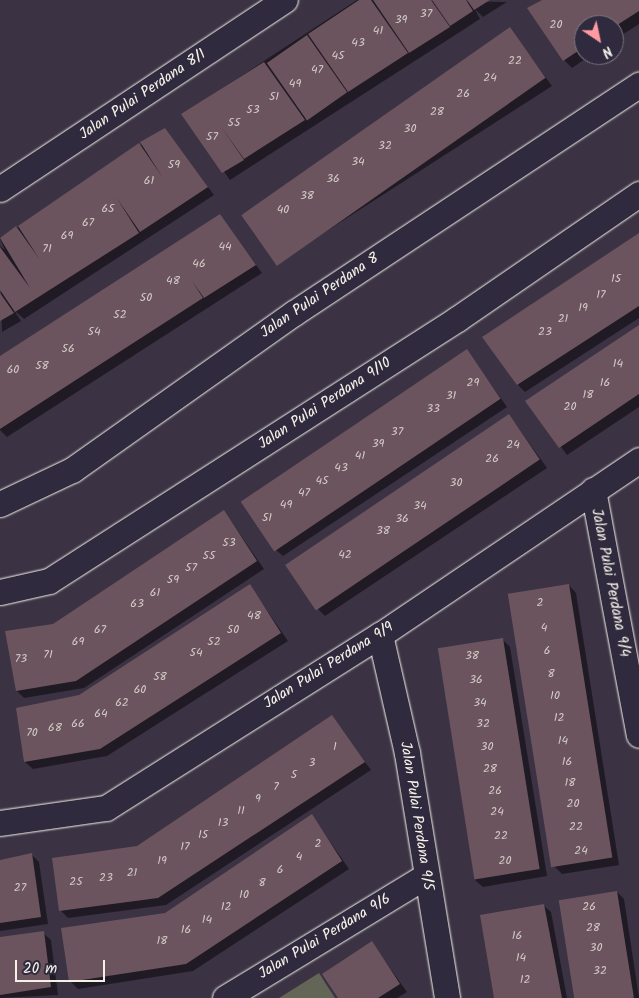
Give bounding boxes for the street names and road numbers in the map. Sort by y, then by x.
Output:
street label: Jalan Pulai Perdana 8/1 [76,46,210,144]
street label: Jalan Pulai Perdana 8 [257,250,383,342]
street label: Jalan Pulai Perdana 9/10 [255,354,395,454]
street label: Jalan Pulai Perdana 9/4 [587,507,633,659]
street label: Jalan Pulai Perdana 9/9 [261,619,397,713]
street label: Jalan Pulai Perdana 9/5 [395,740,437,892]
street label: Jalan Pulai Perdana 9/6 [256,890,394,984]

